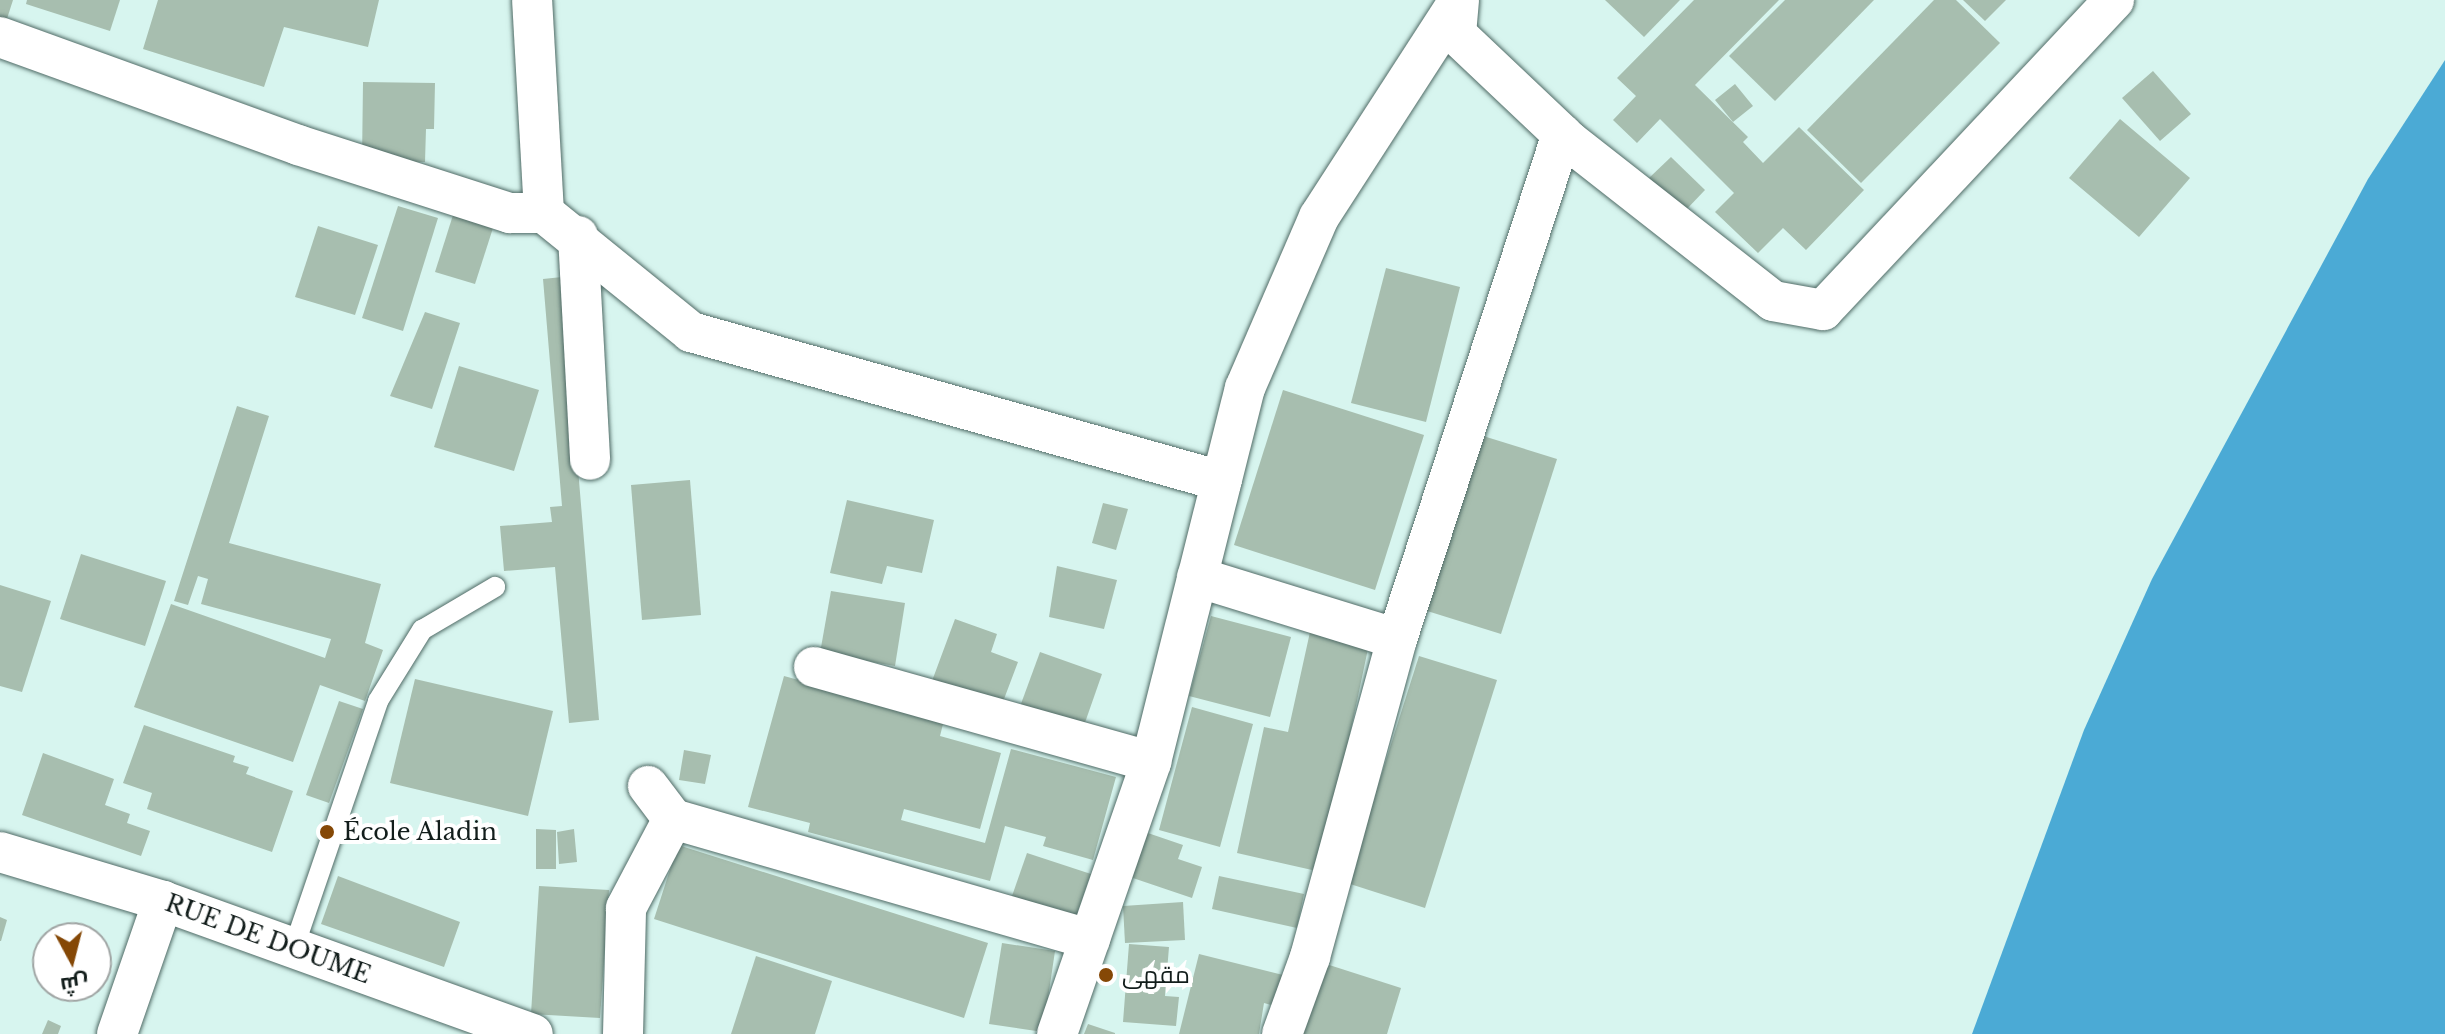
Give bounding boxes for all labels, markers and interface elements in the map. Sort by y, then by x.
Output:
place label: École Aladin [343,818,498,846]
marker: École Aladin [318,823,336,841]
street label: RUE DE DOUME [161,888,375,990]
north arrow [32,922,112,1002]
place label: مقهى [1122,961,1190,989]
marker: مقهى [1097,966,1115,984]
text: ش [59,969,90,999]

